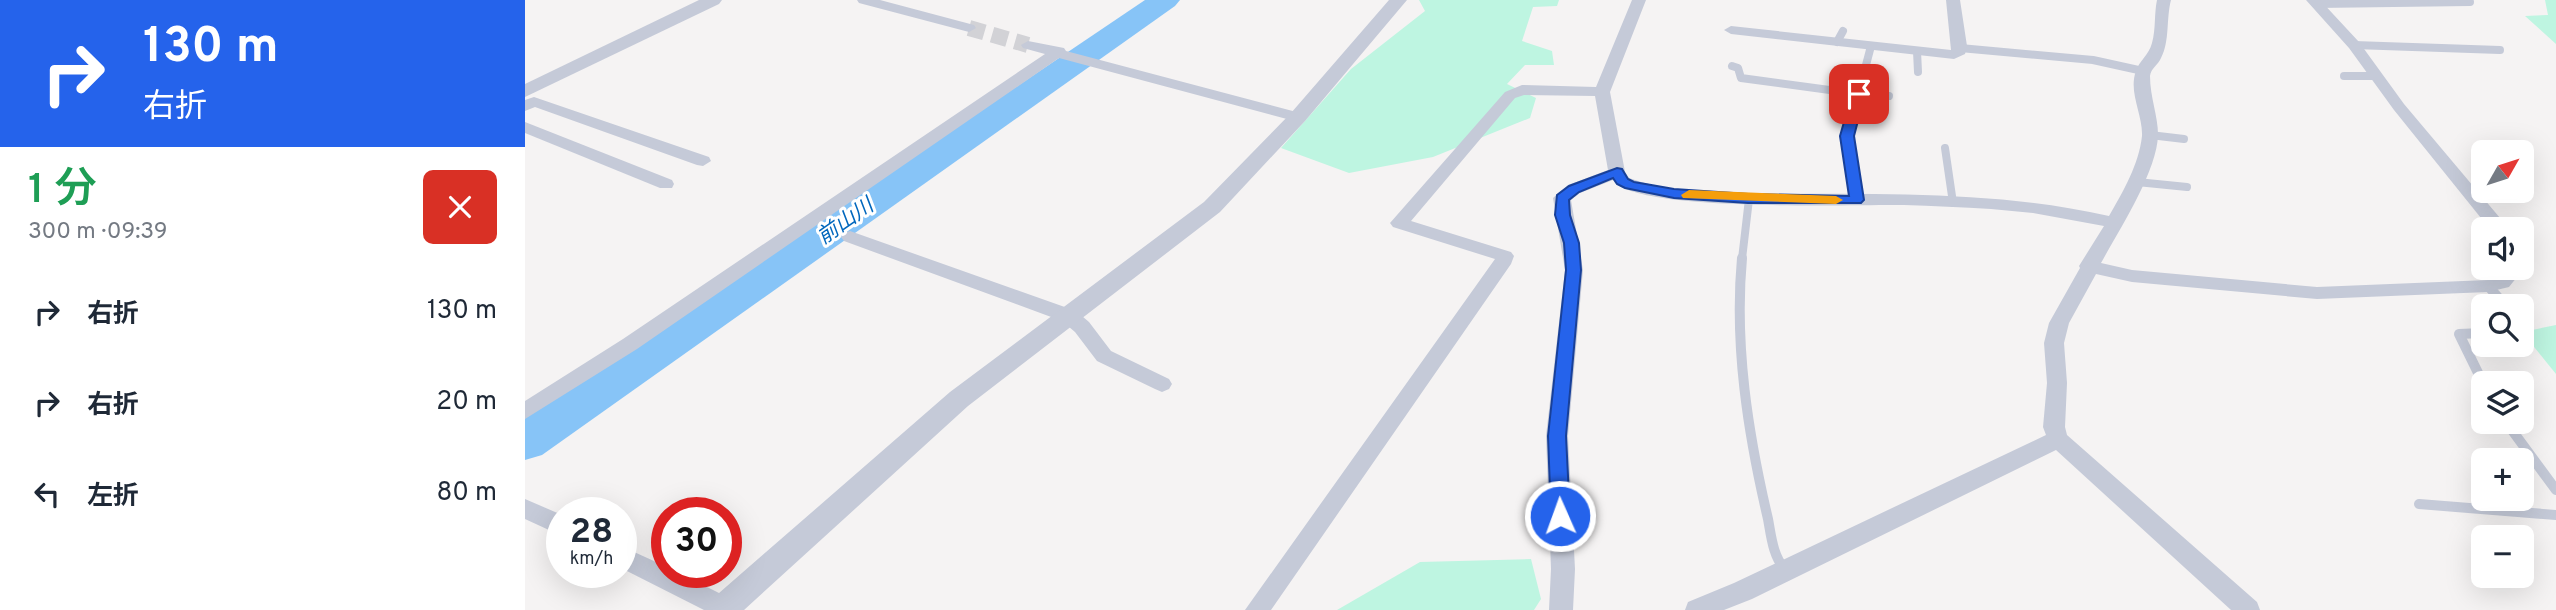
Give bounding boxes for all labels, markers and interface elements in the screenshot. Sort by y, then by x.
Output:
text: 130 m [143,18,279,80]
icon: right [28,28,119,119]
pin [1829,64,1889,124]
icon: arrive [1840,75,1878,113]
text: 右折 [143,88,207,128]
north arrow [2471,140,2534,203]
map controls [2471,140,2534,588]
text: 1 分 [28,165,97,218]
button: close [423,170,497,244]
water label: 前山川 [812,192,881,251]
button: sound [2471,217,2534,280]
text: 300 m · 09:39 [28,218,167,247]
icon: right [28,293,66,331]
button: search [2471,294,2534,357]
text: 130 m [427,295,497,328]
text: 右折 [87,299,139,332]
button: layers [2471,371,2534,434]
icon: right [28,384,66,422]
text: 20 m [436,386,497,419]
text: 右折 [87,390,139,423]
button: + [2471,448,2534,511]
icon: left [28,475,66,513]
text: 80 m [437,477,497,510]
position arrow [1523,479,1597,553]
text: 左折 [87,481,139,514]
speed limit sign: 30 [651,497,742,588]
text: 28 [570,511,613,555]
button: − [2471,525,2534,588]
text: km/h [570,548,613,571]

